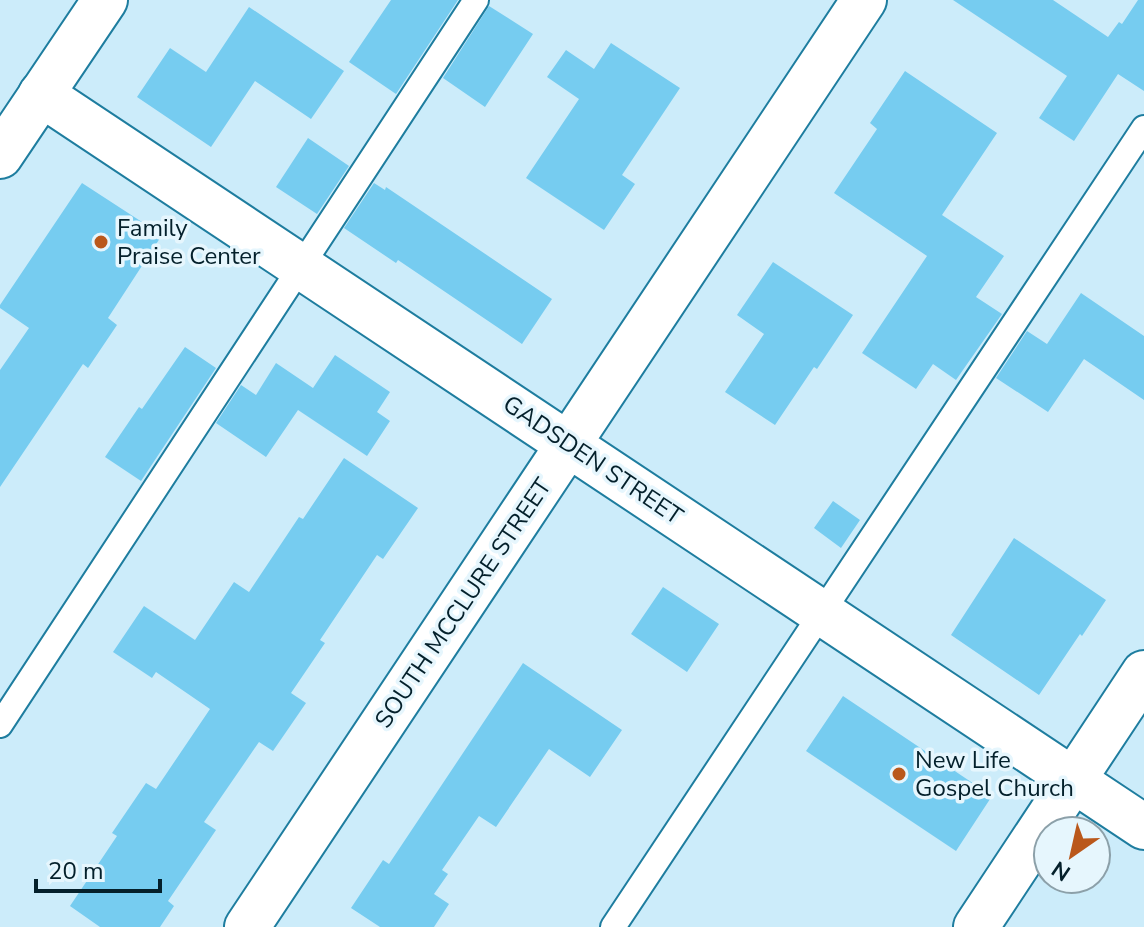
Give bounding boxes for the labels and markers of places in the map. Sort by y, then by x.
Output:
place label: Family Praise Center [117,212,261,272]
marker: Family Praise Center [92,233,110,251]
place label: New Life Gospel Church [915,744,1074,804]
marker: New Life Gospel Church [890,765,908,783]

